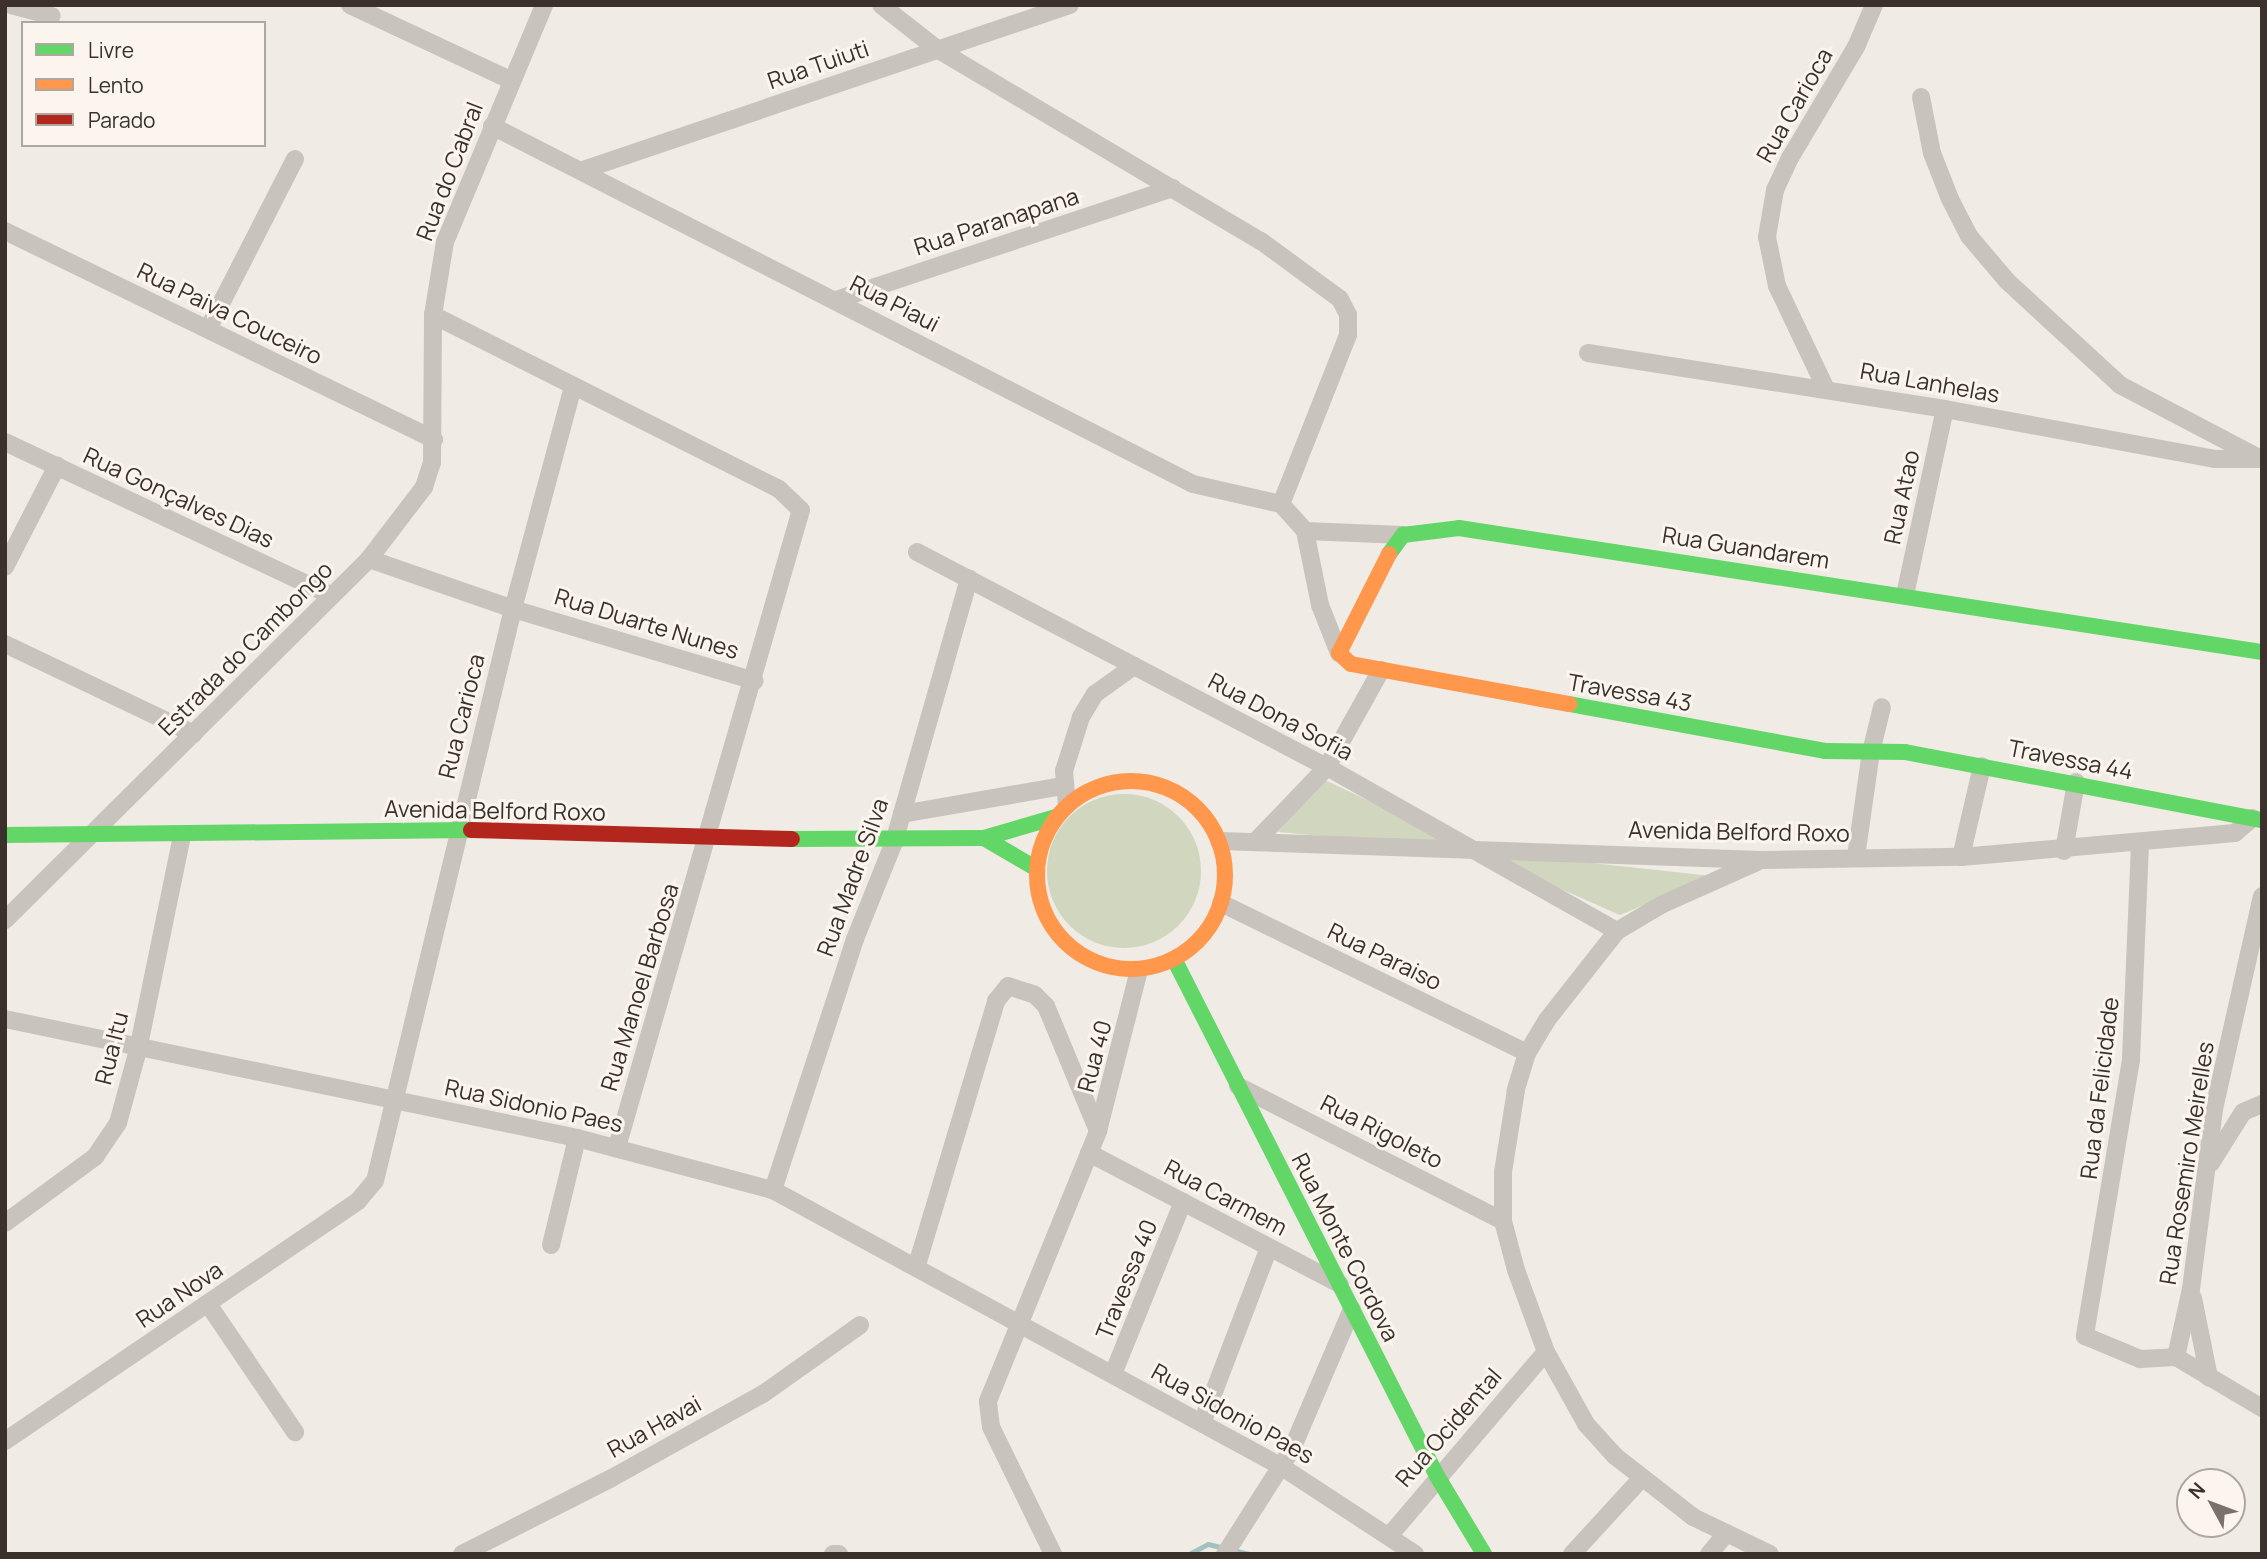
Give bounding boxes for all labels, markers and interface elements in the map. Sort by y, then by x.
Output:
legend [21,21,266,147]
street label: Rua Tuiuti [764,34,872,94]
text: Livre [88,36,134,64]
street label: Rua Carioca [1750,43,1838,167]
text: Lento [88,71,144,99]
street label: Rua do Cabral [410,98,488,244]
text: Parado [88,106,156,134]
street label: Rua Paranapana [910,181,1082,261]
street label: Rua Paiva Couceiro [133,256,327,370]
street label: Rua Piaui [846,269,944,337]
street label: Rua Lanhelas [1858,356,2002,408]
street label: Rua Gonçalves Dias [79,441,279,553]
street label: Rua Atao [1878,448,1924,546]
street label: Rua Guandarem [1660,520,1832,574]
street label: Estrada do Cambongo [152,555,338,741]
street label: Rua Duarte Nunes [552,582,742,664]
street label: Rua Carioca [432,651,490,781]
street label: Rua Dona Sofia [1204,666,1358,766]
street label: Travessa 43 [1566,668,1694,716]
street label: Travessa 44 [2006,733,2136,785]
street label: Avenida Belford Roxo [384,794,606,826]
street label: Rua Madre Silva [811,794,893,960]
street label: Avenida Belford Roxo [1628,815,1850,847]
street label: Rua Manoel Barbosa [594,880,684,1094]
street label: Rua Paraiso [1324,917,1446,995]
street label: Rua da Felicidade [2074,995,2124,1181]
street label: Rua Itu [89,1009,133,1087]
street label: Rua 40 [1071,1017,1117,1095]
street label: Rua Rosemiro Meirelles [2153,1039,2219,1287]
street label: Rua Sidonio Paes [443,1073,625,1137]
street label: Rua Rigoleto [1316,1088,1448,1174]
street label: Rua Monte Cordova [1287,1148,1405,1346]
street label: Rua Carmem [1160,1153,1292,1241]
street label: Travessa 40 [1090,1215,1162,1343]
street label: Rua Nova [131,1255,227,1333]
street label: Rua Sidonio Paes [1147,1357,1319,1469]
street label: Rua Ocidental [1389,1362,1507,1492]
street label: Rua Havai [602,1389,706,1463]
north arrow [2176,1468,2246,1538]
text: N [2182,1477,2211,1504]

